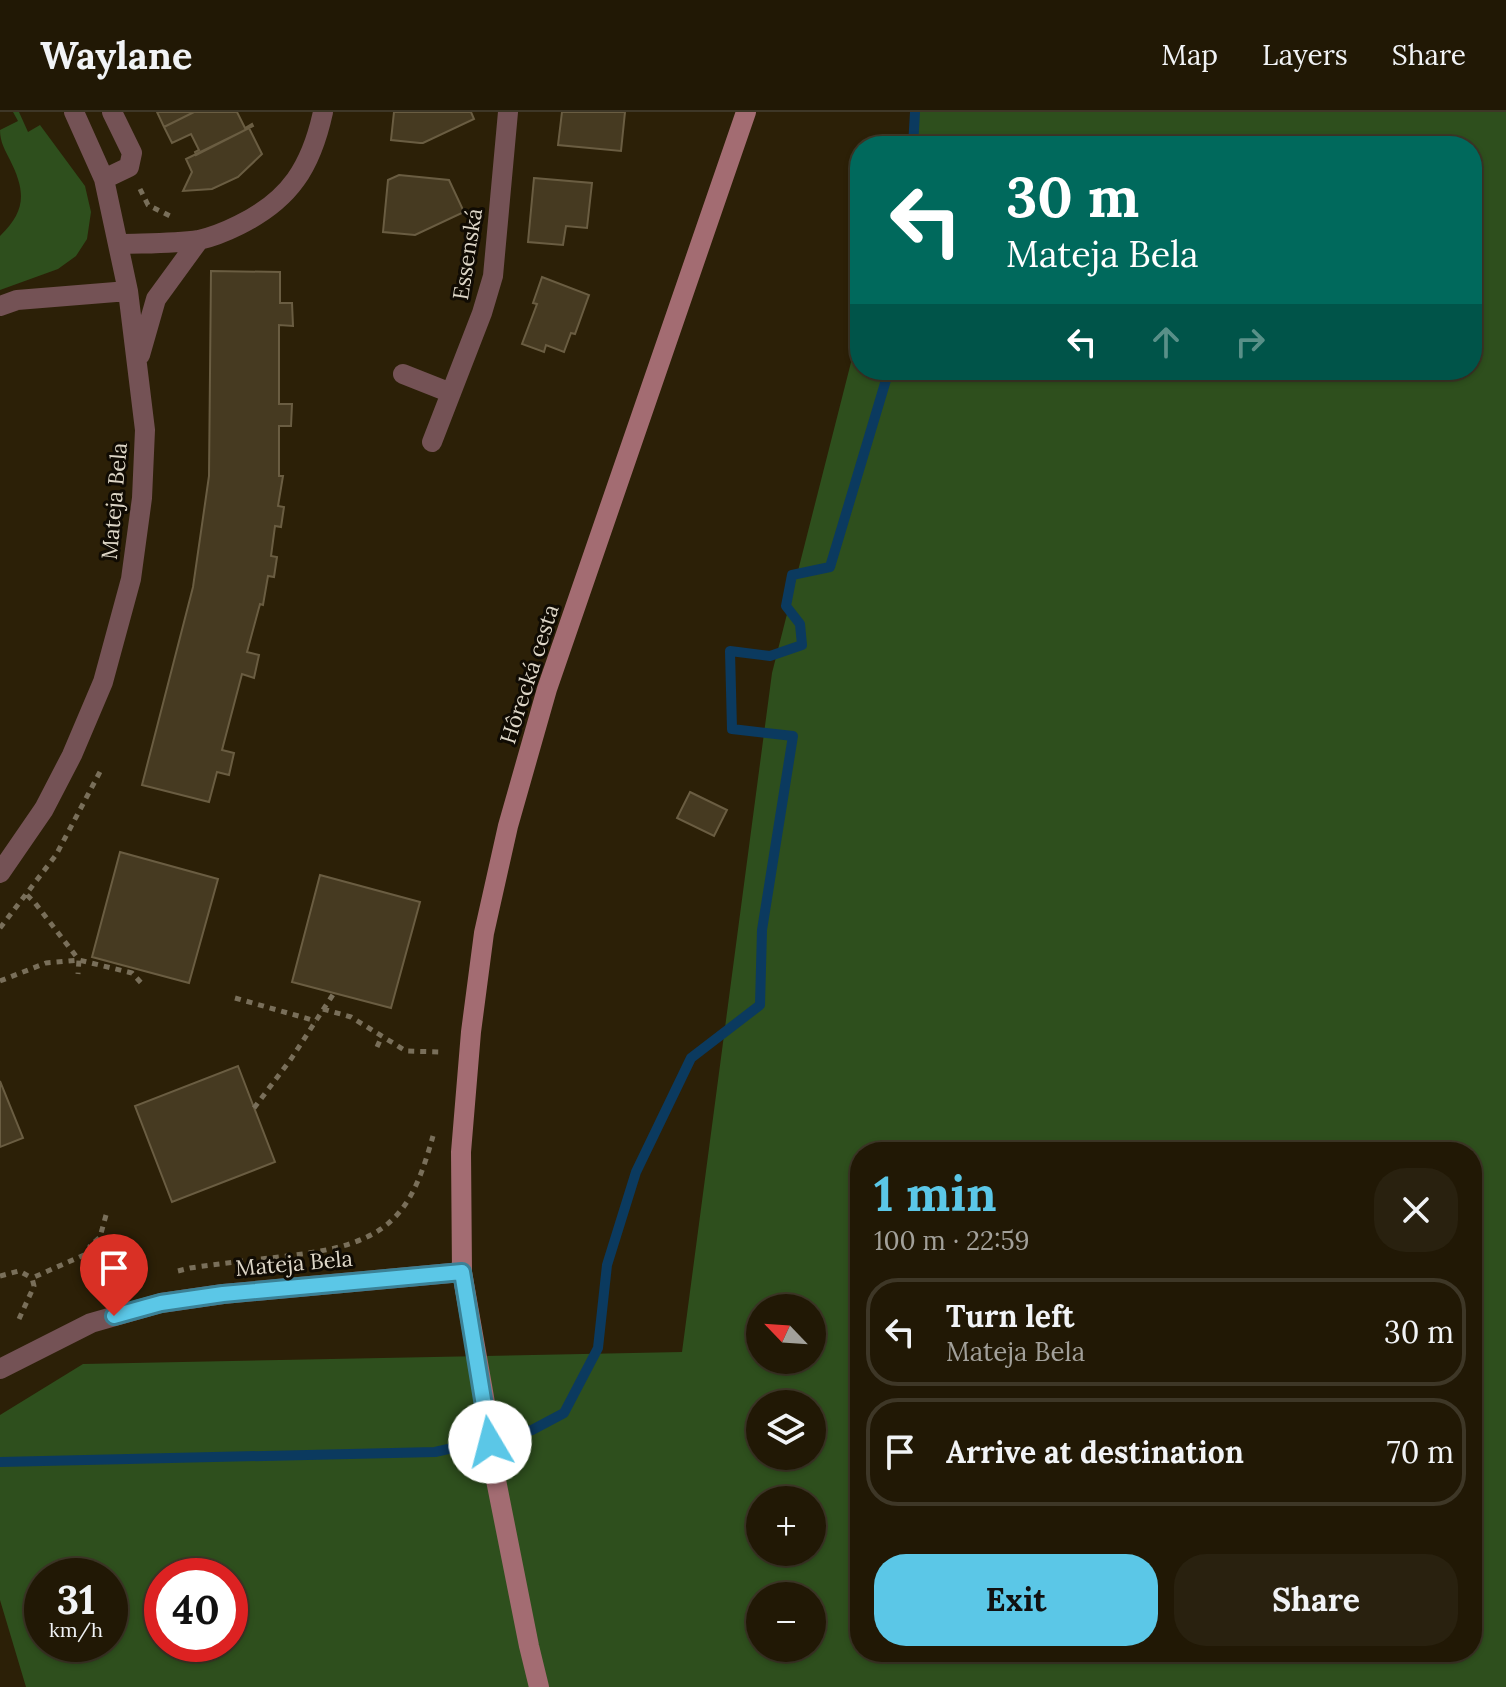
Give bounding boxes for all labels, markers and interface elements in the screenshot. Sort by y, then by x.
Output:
text: Waylane [40,31,192,79]
text: Map [1161,37,1218,73]
text: Layers [1262,37,1348,73]
text: Share [1392,37,1466,73]
text: 30 m [1006,161,1139,232]
icon: left [874,168,978,272]
street label: Essenská [446,206,488,302]
text: Mateja Bela [1006,231,1199,277]
icon: left [1060,320,1104,364]
icon: ahead [1144,320,1188,364]
icon: right [1228,320,1272,364]
street label: Mateja Bela [95,441,133,561]
street label: Hôrecká cesta [493,601,565,747]
text: 1 min [874,1163,997,1224]
button: close [1374,1168,1458,1252]
text: 100 m · 22:59 [874,1224,1030,1257]
pin [80,1234,148,1316]
street label: Mateja Bela [234,1244,354,1282]
icon: arrive [92,1246,136,1290]
north arrow [746,1294,826,1374]
map controls [746,1294,826,1662]
text: Turn left [946,1297,1074,1335]
icon: left [878,1310,922,1354]
text: 30 m [1384,1313,1454,1351]
text: Mateja Bela [946,1335,1085,1368]
button: layers [746,1390,826,1470]
position arrow [448,1400,532,1484]
icon: arrive [878,1430,922,1474]
text: Arrive at destination [946,1433,1244,1471]
text: 70 m [1387,1433,1454,1471]
button: + [746,1486,826,1566]
button: Exit [874,1554,1158,1646]
button: Share [1174,1554,1458,1646]
speed limit sign: 40 [144,1558,248,1662]
text: 31 [57,1574,95,1625]
button: − [746,1582,826,1662]
text: km/h [49,1617,103,1642]

